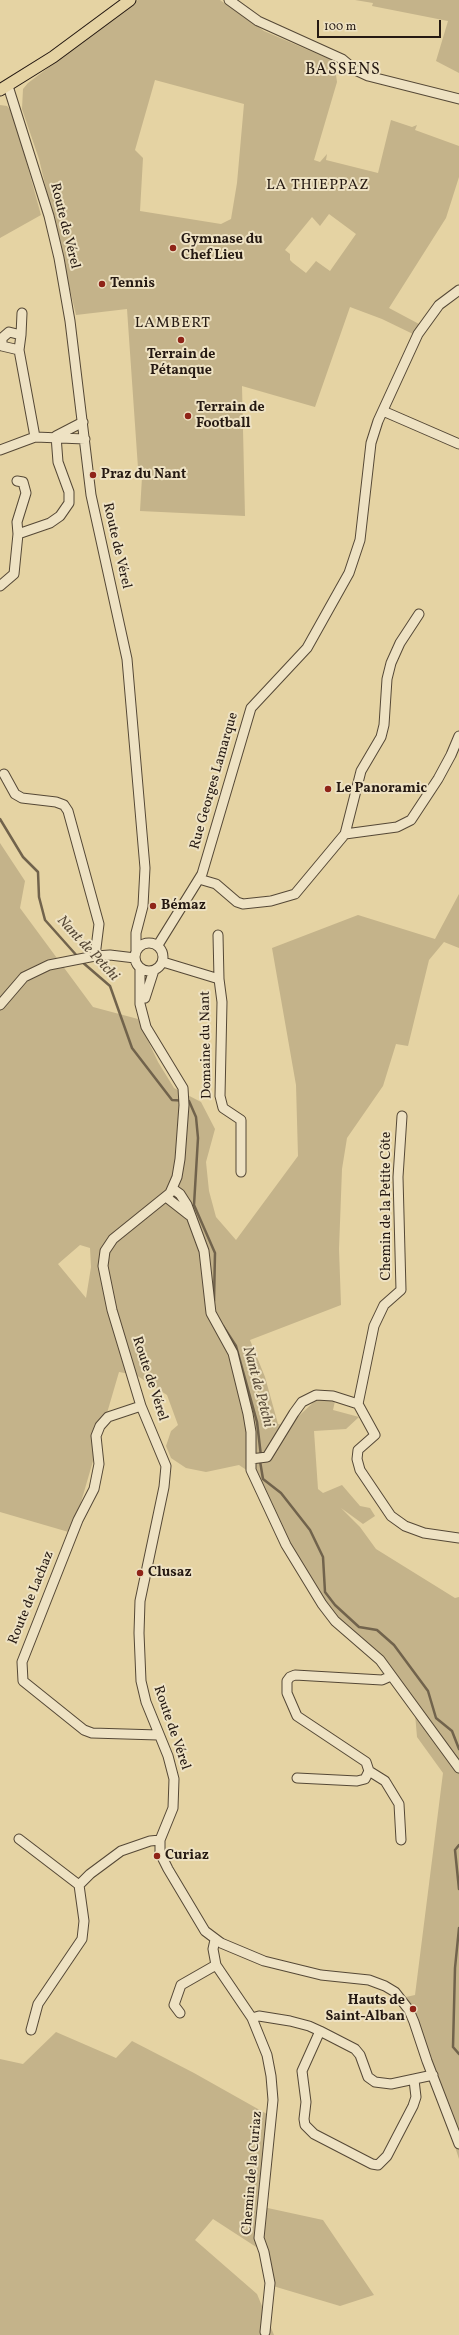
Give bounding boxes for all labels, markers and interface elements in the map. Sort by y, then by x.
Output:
scale bar [319,12,443,38]
text: 100 m [324,19,356,35]
district label: BASSENS [305,61,381,81]
district label: LA THIEPPAZ [266,177,370,195]
street label: Route de Vérel [45,181,83,271]
place label: Gymnase du Chef Lieu [181,232,263,264]
marker: Gymnase du Chef Lieu [168,243,178,253]
place label: Tennis [110,276,155,292]
marker: Tennis [97,279,107,289]
district label: LAMBERT [135,315,211,333]
marker: Terrain de Pétanque [176,335,186,345]
place label: Terrain de Pétanque [147,347,215,380]
place label: Terrain de Football [196,400,265,432]
marker: Terrain de Football [183,411,193,421]
place label: Praz du Nant [101,467,186,483]
marker: Praz du Nant [88,470,98,480]
street label: Route de Vérel [98,501,134,591]
street label: Rue Georges Lamarque [187,710,243,852]
place label: Le Panoramic [336,781,427,797]
marker: Le Panoramic [323,784,333,794]
place label: Bémaz [161,898,206,914]
marker: Bémaz [148,901,158,911]
water label: Nant de Petchi [52,913,122,985]
street label: Domaine du Nant [198,991,216,1099]
street label: Chemin de la Petite Côte [379,1131,395,1281]
street label: Route de Vérel [127,1335,171,1423]
water label: Nant de Petchi [238,1345,276,1429]
street label: Route de Lachaz [6,1549,58,1647]
place label: Clusaz [148,1565,192,1581]
marker: Clusaz [135,1568,145,1578]
street label: Route de Vérel [149,1684,193,1772]
place label: Curiaz [165,1848,209,1864]
marker: Curiaz [152,1851,162,1861]
place label: Hauts de Saint-Alban [325,1993,405,2026]
marker: Hauts de Saint-Alban [408,2004,418,2014]
street label: Chemin de la Curiaz [239,2110,267,2236]

